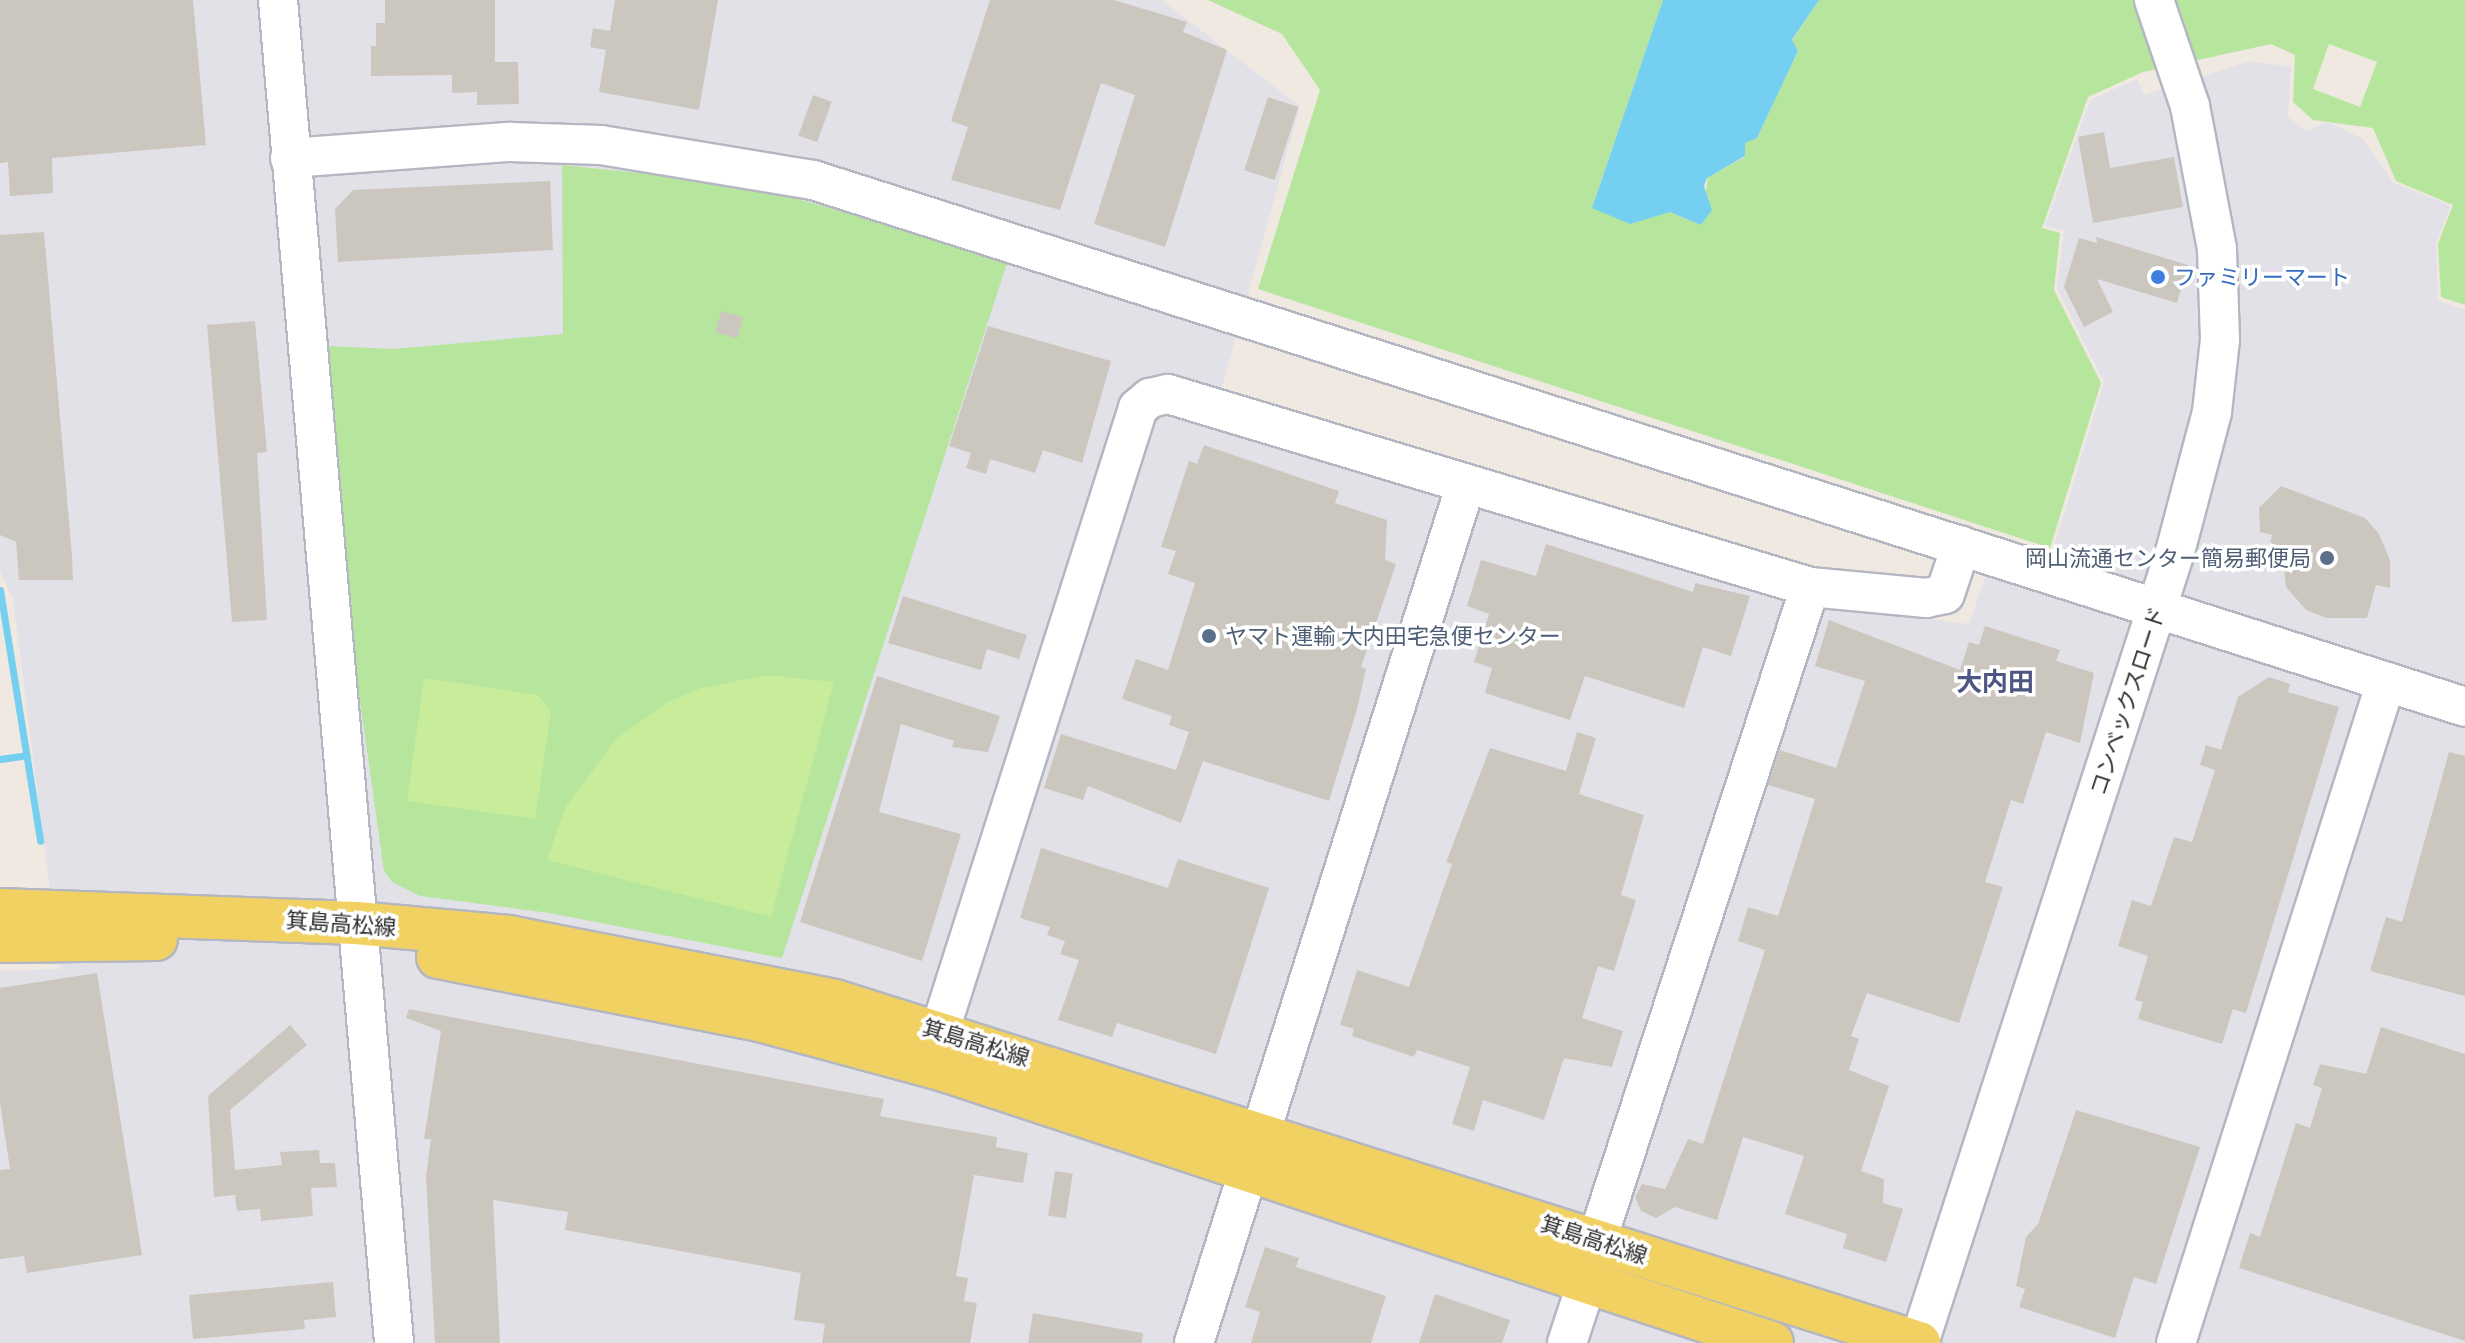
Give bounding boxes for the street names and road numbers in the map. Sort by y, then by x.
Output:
street label: コンベックスロード [2084,603,2170,799]
street label: 箕島高松線 [285,906,397,940]
street label: 箕島高松線 [920,1013,1032,1071]
street label: 箕島高松線 [1538,1209,1650,1269]

